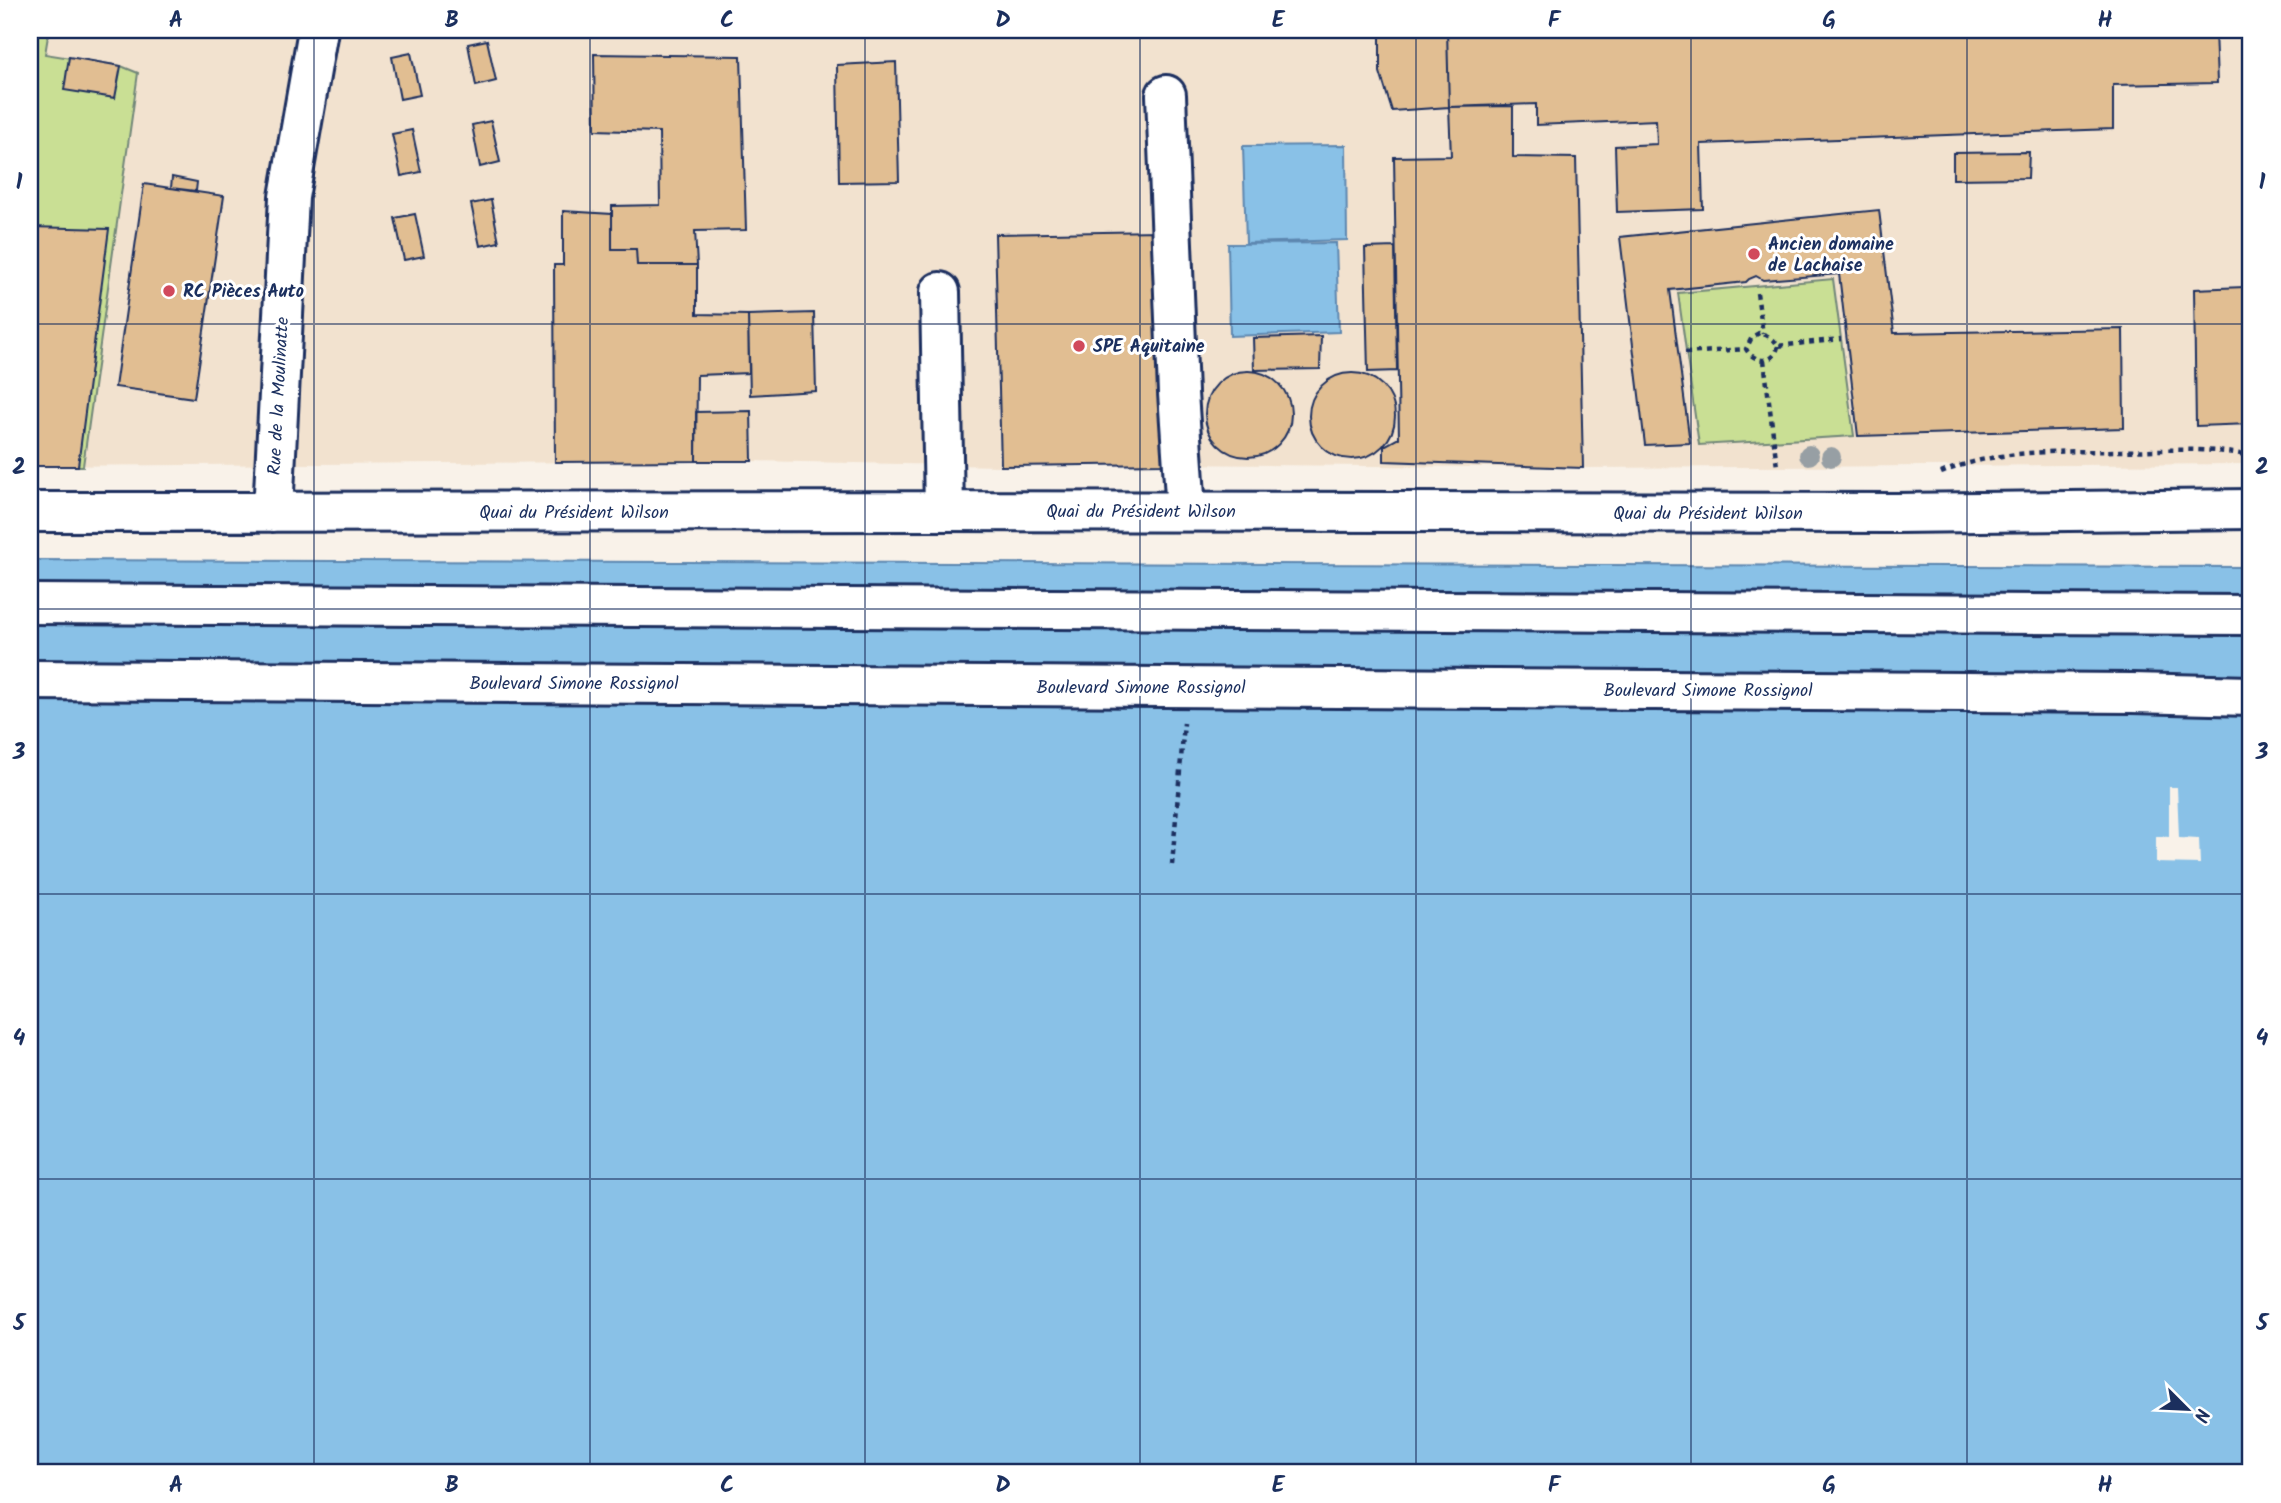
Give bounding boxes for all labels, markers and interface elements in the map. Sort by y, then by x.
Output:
text: A [169,3,183,39]
text: B [445,3,459,39]
text: C [720,3,734,39]
text: D [995,3,1011,39]
text: E [1272,3,1286,39]
text: F [1548,3,1562,39]
text: G [1822,3,1836,39]
text: H [2098,3,2113,39]
text: 1 [16,165,23,201]
text: 1 [2259,165,2266,201]
place label: Ancien domaine de Lachaise [1768,231,1894,281]
marker: Ancien domaine de Lachaise [1746,246,1762,262]
place label: RC Pièces Auto [183,278,304,307]
marker: RC Pièces Auto [161,283,177,299]
street label: Rue de la Moulinatte [261,316,298,476]
place label: SPE Aquitaine [1093,333,1205,362]
marker: SPE Aquitaine [1071,338,1087,354]
text: 2 [12,450,26,486]
text: 2 [2255,450,2269,486]
street label: Quai du Président Wilson [1046,498,1236,527]
street label: Quai du Président Wilson [479,499,669,528]
street label: Quai du Président Wilson [1613,500,1803,529]
street label: Boulevard Simone Rossignol [469,670,679,699]
street label: Boulevard Simone Rossignol [1036,674,1246,703]
street label: Boulevard Simone Rossignol [1603,677,1813,706]
text: 3 [12,735,26,771]
text: 3 [2255,735,2269,771]
text: 4 [13,1021,26,1057]
text: 4 [2256,1021,2269,1057]
text: 5 [12,1306,27,1342]
text: 5 [2255,1306,2270,1342]
north arrow [2152,1374,2222,1444]
text: N [2185,1404,2217,1427]
text: A [169,1468,183,1503]
text: B [445,1468,459,1503]
text: C [720,1468,734,1503]
text: D [995,1468,1011,1503]
text: E [1272,1468,1286,1503]
text: F [1548,1468,1562,1503]
text: G [1822,1468,1836,1503]
text: H [2098,1468,2113,1503]

